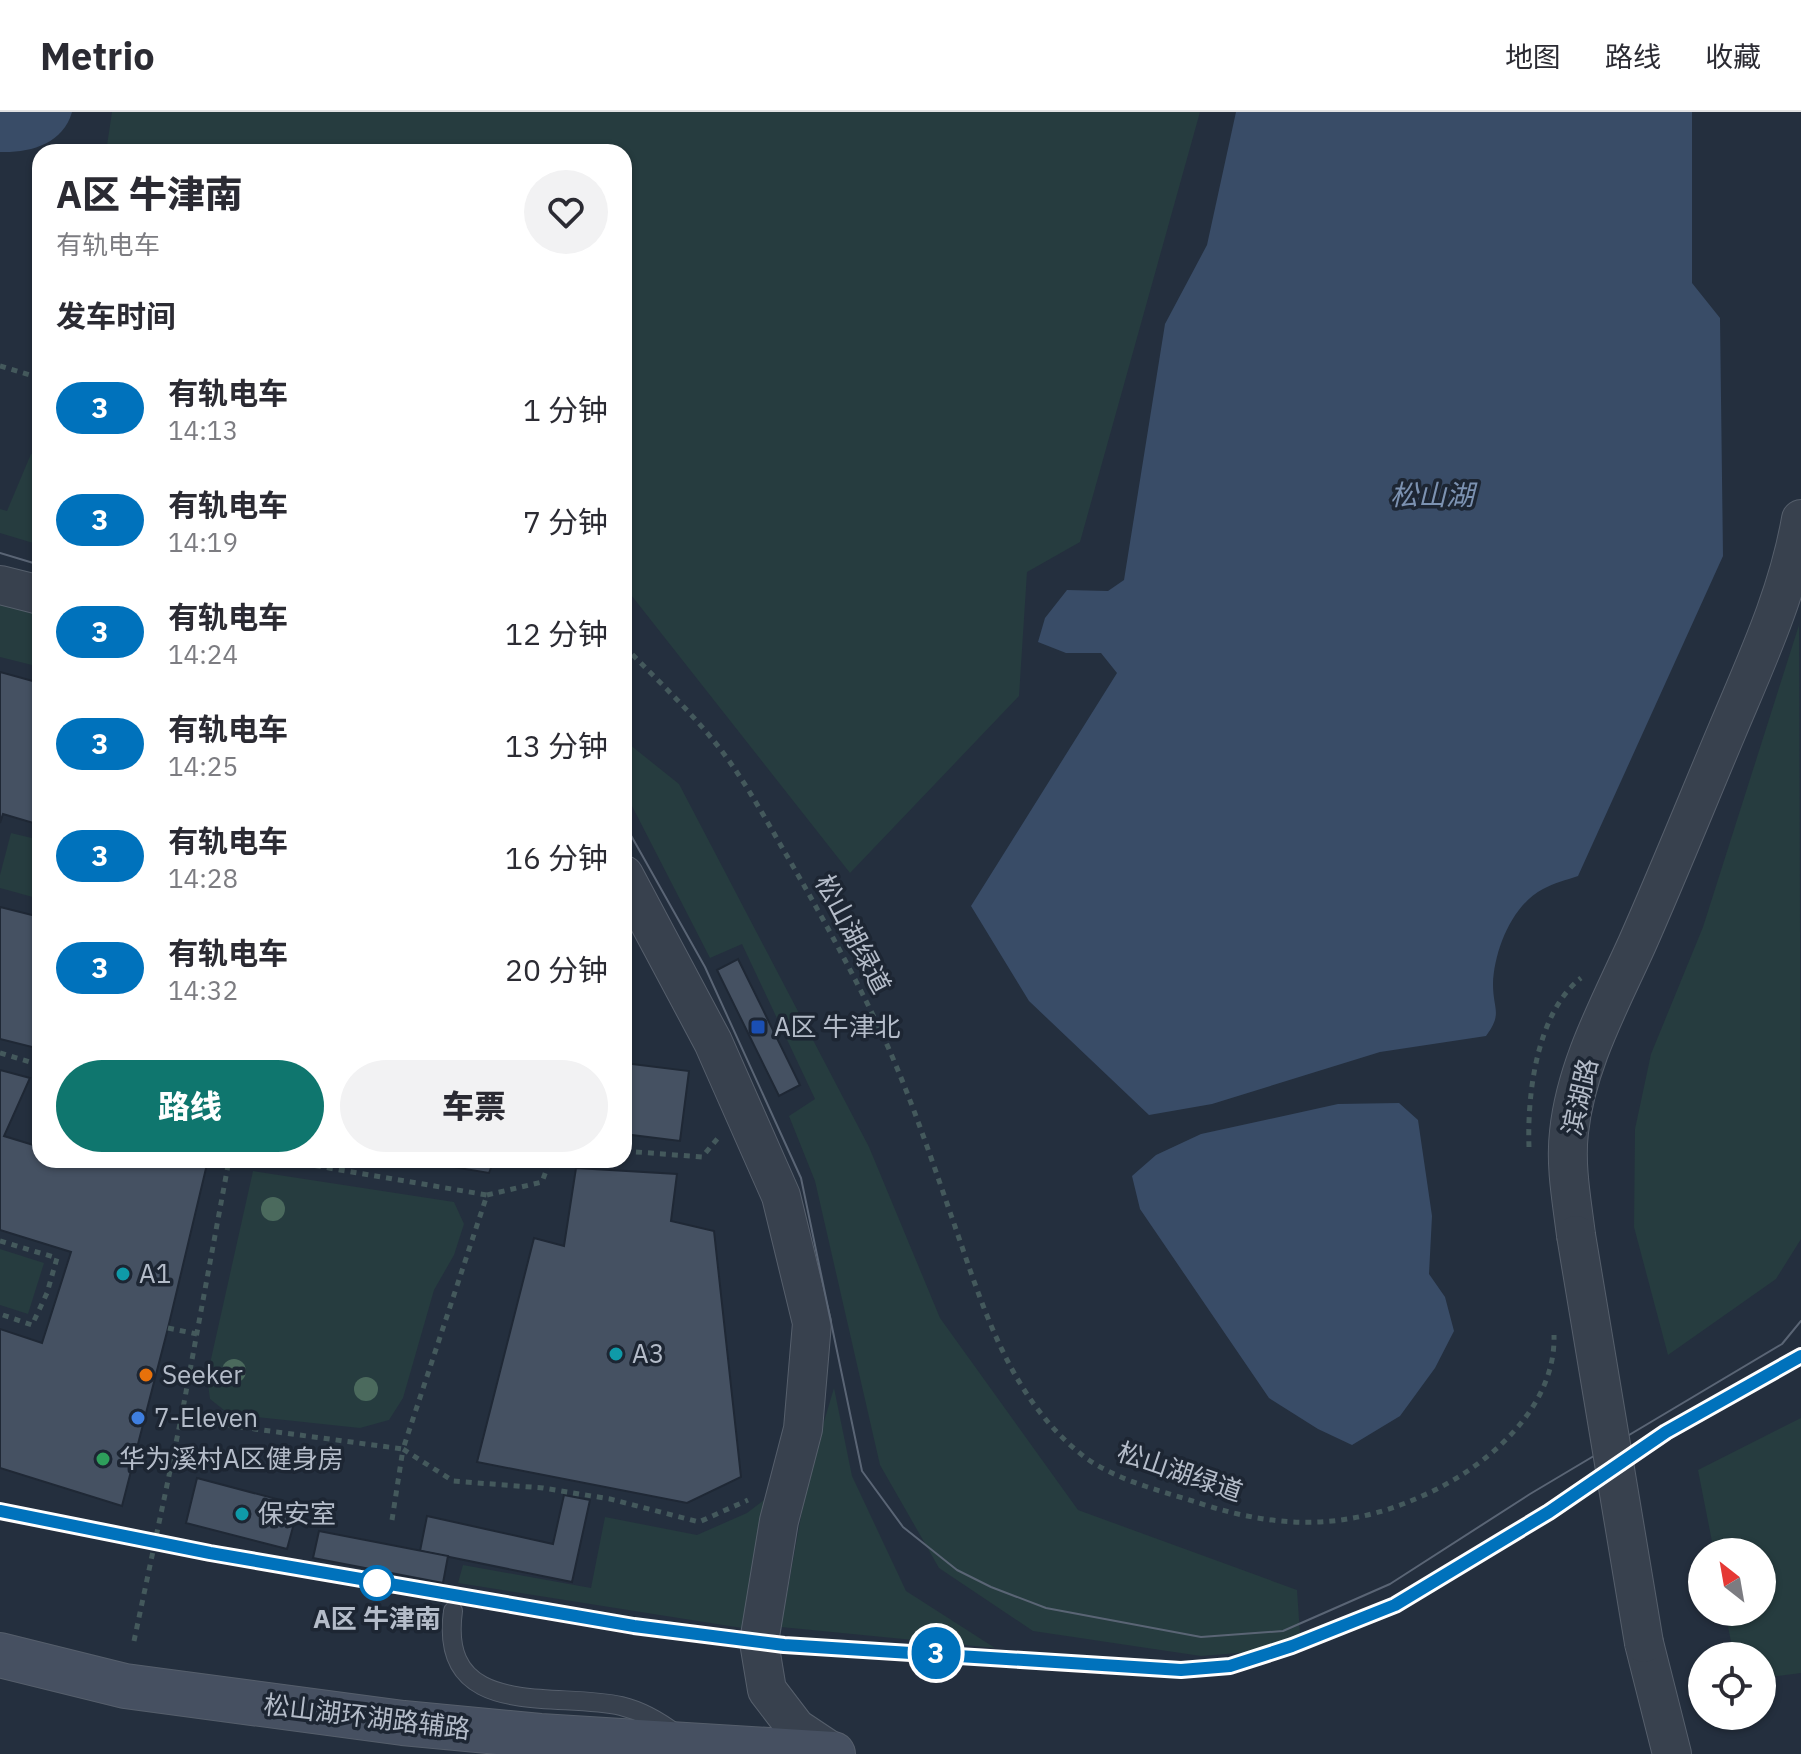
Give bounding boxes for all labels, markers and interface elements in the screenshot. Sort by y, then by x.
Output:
text: Metrio [40,31,155,80]
text: 地图 [1505,38,1561,75]
text: 路线 [1605,38,1661,75]
text: 收藏 [1705,38,1761,75]
text: A区 牛津南 [56,169,243,218]
button: heart [524,170,608,254]
text: 有轨电车 [56,227,160,261]
text: 发车时间 [56,296,176,335]
text: 有轨电车 [168,373,288,412]
text: 3 [92,389,108,426]
text: 1 分钟 [523,390,608,429]
text: 14:13 [168,413,238,447]
water label: 松山湖 [1390,476,1478,513]
text: 有轨电车 [168,485,288,524]
text: 3 [92,501,108,538]
text: 7 分钟 [523,502,608,541]
text: 14:19 [168,525,238,559]
text: 有轨电车 [168,597,288,636]
text: 3 [92,613,108,650]
text: 12 分钟 [505,614,608,653]
text: 14:24 [168,637,238,671]
text: 有轨电车 [168,709,288,748]
text: 3 [92,725,108,762]
text: 13 分钟 [505,726,608,765]
text: 14:25 [168,749,238,783]
text: 有轨电车 [168,821,288,860]
text: 3 [92,837,108,874]
text: 16 分钟 [505,838,608,877]
text: 14:28 [168,861,238,895]
street label: 松山湖绿道 [808,868,899,999]
text: 有轨电车 [168,933,288,972]
text: 3 [92,949,108,986]
text: 20 分钟 [505,950,608,989]
text: 14:32 [168,973,238,1007]
place label: A区 牛津北 [774,1009,901,1043]
marker: A区 牛津北 [749,1018,767,1036]
street label: 滨湖路 [1554,1055,1604,1139]
button: 路线 [56,1060,324,1152]
button: 车票 [340,1060,608,1152]
place label: A1 [139,1256,171,1290]
marker: A1 [114,1265,132,1283]
place label: A3 [632,1336,664,1370]
marker: A3 [607,1345,625,1363]
place label: Seeker [162,1357,243,1391]
marker: Seeker [137,1366,155,1384]
place label: 7-Eleven [154,1400,258,1434]
marker: 7-Eleven [129,1409,147,1427]
street label: 松山湖绿道 [1113,1434,1247,1508]
place label: 华为溪村A区健身房 [119,1441,344,1475]
marker: 华为溪村A区健身房 [94,1450,112,1468]
place label: 保安室 [258,1496,336,1530]
marker: 保安室 [233,1505,251,1523]
north arrow [1688,1538,1776,1626]
map controls [1688,1538,1776,1730]
marker: A区 牛津南 [360,1566,394,1600]
place label: A区 牛津南 [313,1601,441,1635]
line badge: 3 [910,1627,962,1679]
text: 3 [928,1634,944,1671]
button: locate [1688,1642,1776,1730]
street label: 松山湖环湖路辅路 [262,1686,472,1746]

